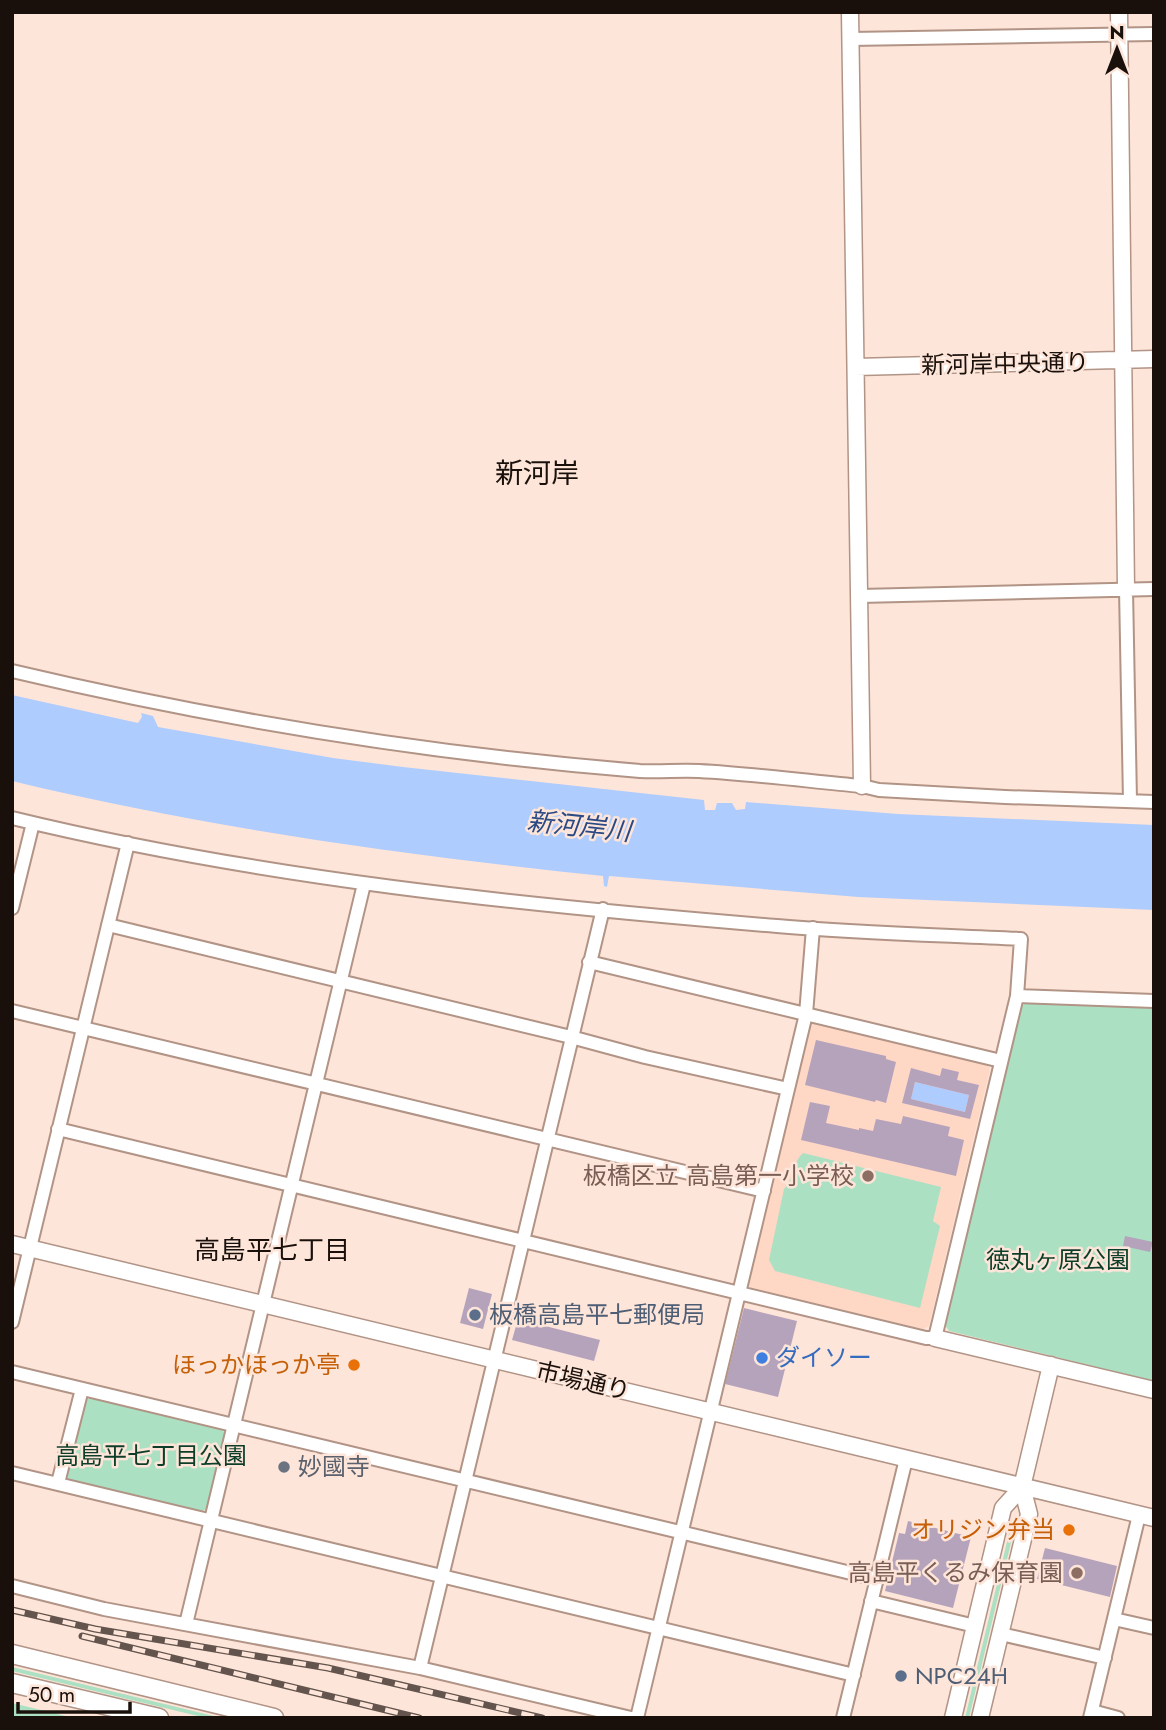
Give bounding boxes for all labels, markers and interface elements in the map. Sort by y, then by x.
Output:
north arrow [1082,14,1152,84]
text: N [1109,19,1125,46]
street label: 新河岸中央通り [921,345,1089,382]
district label: 新河岸 [495,453,579,494]
water label: 新河岸川 [525,802,636,851]
place label: 板橋区立 高島第一小学校 [583,1158,854,1193]
marker: 板橋区立 高島第一小学校 [860,1168,876,1184]
district label: 高島平七丁目 [194,1231,350,1269]
park label: 徳丸ヶ原公園 [986,1242,1130,1277]
place label: 板橋高島平七郵便局 [489,1297,705,1332]
marker: 板橋高島平七郵便局 [467,1307,483,1323]
place label: ダイソー [776,1340,872,1375]
place label: ほっかほっか亭 [172,1347,340,1382]
marker: ダイソー [754,1350,770,1366]
street label: 市場通り [532,1353,634,1408]
marker: ほっかほっか亭 [346,1357,362,1373]
park label: 高島平七丁目公園 [55,1438,247,1473]
place label: 妙國寺 [298,1449,370,1484]
marker: 妙國寺 [276,1459,292,1475]
place label: オリジン弁当 [911,1512,1055,1547]
marker: オリジン弁当 [1061,1522,1077,1538]
place label: 高島平くるみ保育園 [847,1555,1063,1590]
marker: 高島平くるみ保育園 [1069,1565,1085,1581]
place label: NPC24H [915,1658,1008,1693]
marker: NPC24H [893,1668,909,1684]
scale bar [18,1670,130,1714]
text: 50 m [28,1680,75,1710]

